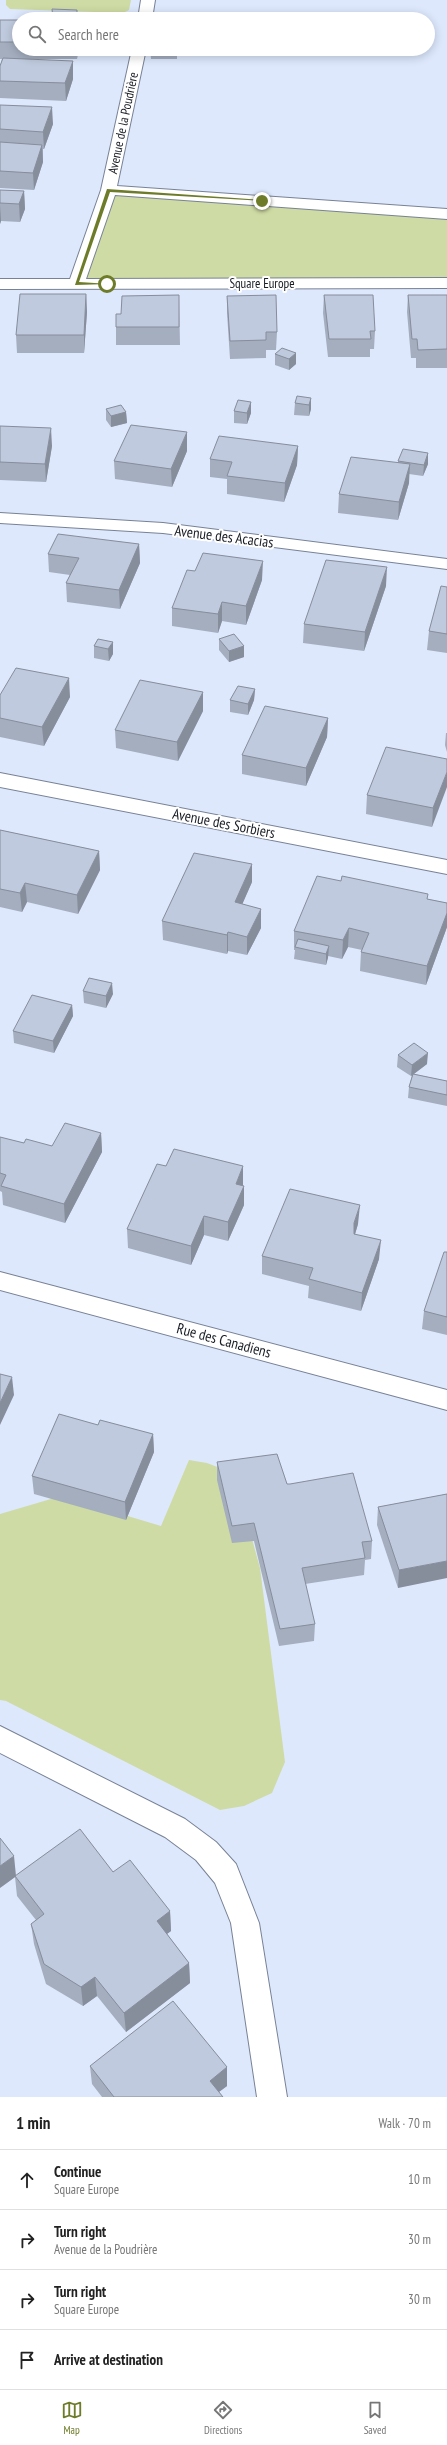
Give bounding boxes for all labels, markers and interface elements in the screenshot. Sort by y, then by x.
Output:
search box [12,12,435,56]
icon: search [26,23,48,45]
text: Search here [58,25,119,44]
street label: Avenue de la Poudrière [104,71,142,175]
route end [253,192,271,210]
route start [98,275,116,293]
street label: Square Europe [229,275,295,292]
street label: Avenue des Acacias [173,521,275,551]
street label: Avenue des Sorbiers [171,804,277,842]
street label: Rue des Canadiens [175,1318,273,1362]
text: 1 min [16,2112,50,2134]
text: Walk · 70 m [379,2115,431,2132]
text: Continue [54,2162,101,2181]
icon: ahead [16,2169,38,2191]
text: 10 m [408,2171,431,2188]
text: Square Europe [54,2181,119,2198]
text: Turn right [54,2222,106,2241]
icon: right [16,2229,38,2251]
text: 30 m [408,2231,431,2248]
text: Avenue de la Poudrière [54,2241,157,2258]
text: Turn right [54,2282,106,2301]
icon: right [16,2289,38,2311]
text: 30 m [408,2291,431,2308]
text: Square Europe [54,2301,119,2318]
icon: arrive [16,2349,38,2371]
text: Arrive at destination [54,2350,163,2369]
tab: Map [61,2399,83,2437]
tab: Directions [204,2399,242,2437]
tab: Saved [364,2399,386,2437]

